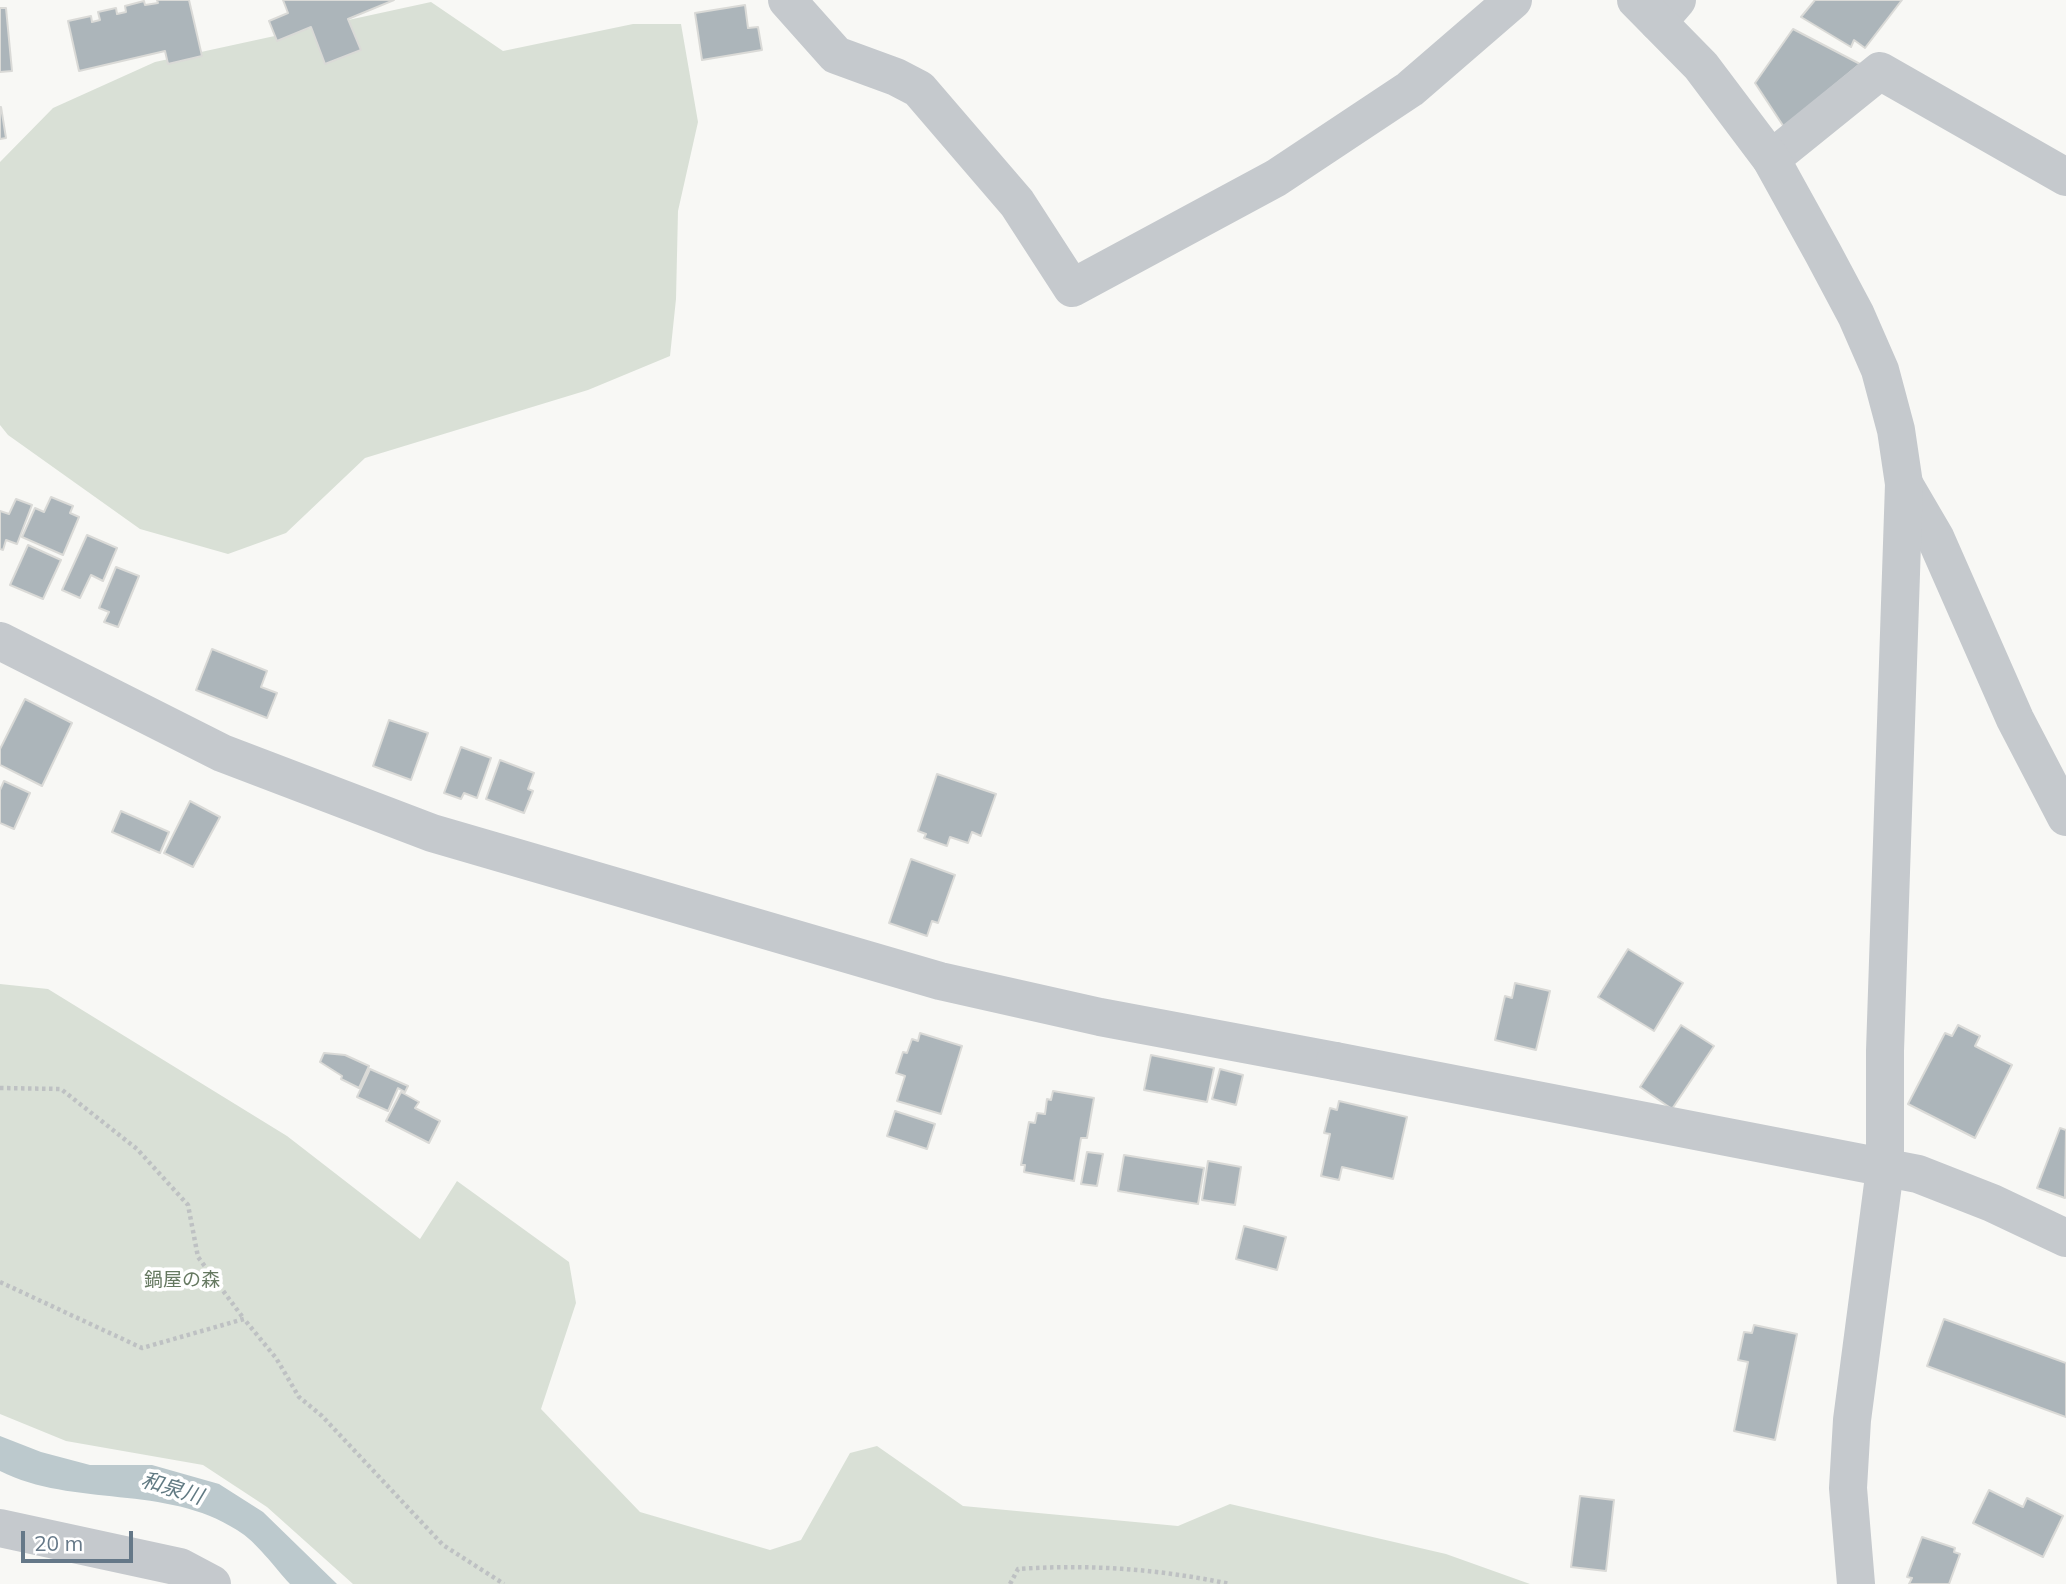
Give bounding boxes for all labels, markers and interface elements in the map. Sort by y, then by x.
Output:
park label: 鍋屋の森 [144,1269,220,1291]
water label: 和泉川 [138,1468,206,1510]
scale bar [24,1518,136,1562]
text: 20 m [34,1530,83,1556]

